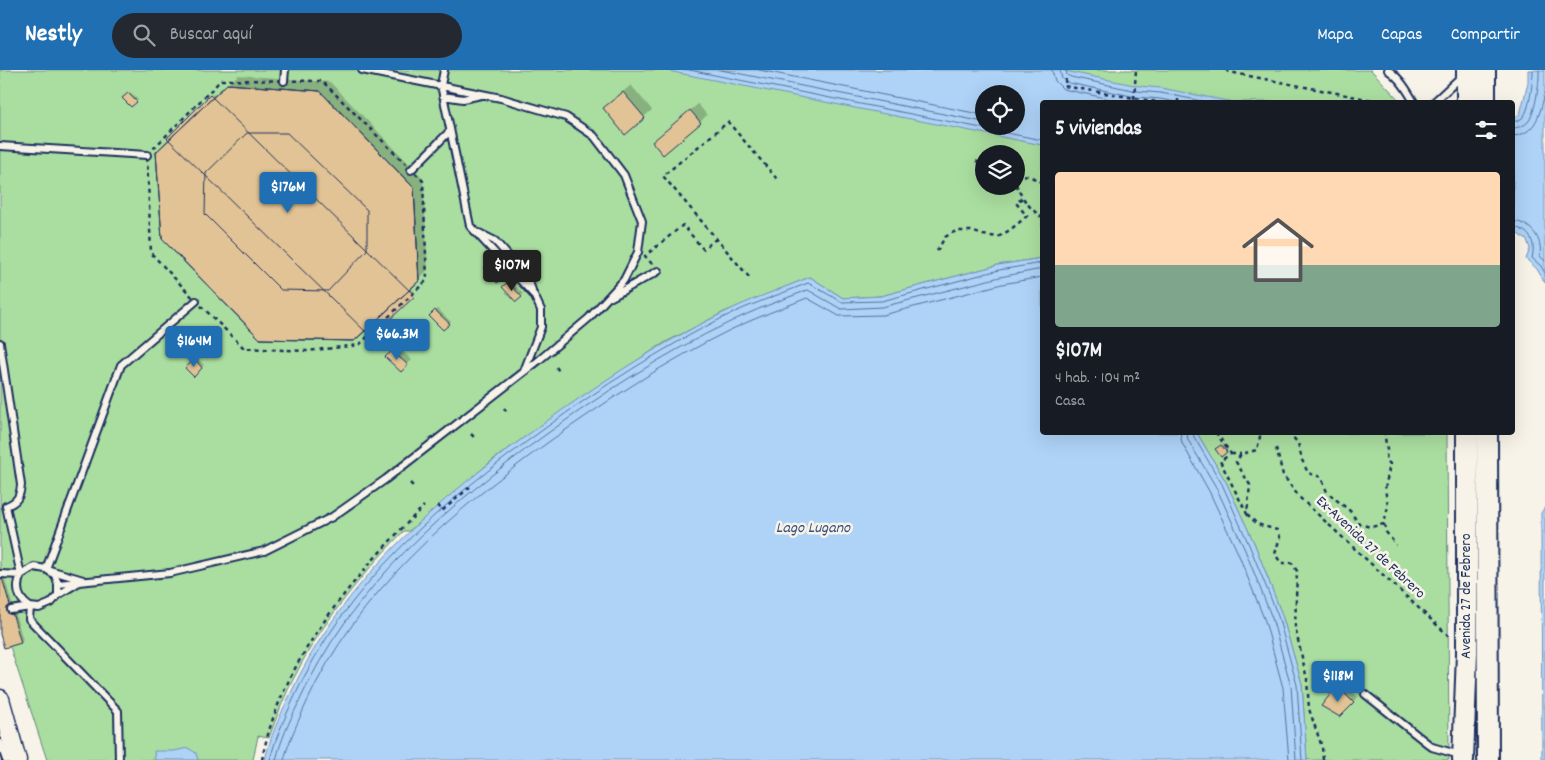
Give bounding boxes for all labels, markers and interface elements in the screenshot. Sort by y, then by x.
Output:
search box [112,13,462,58]
text: Nestly [25,18,82,52]
icon: search [130,21,158,49]
text: Buscar aquí [170,22,252,49]
text: Mapa [1317,23,1353,48]
text: Capas [1381,23,1423,48]
text: Compartir [1451,23,1520,48]
map controls [975,85,1025,195]
button: locate [975,85,1025,135]
text: 5 viviendas [1055,115,1142,145]
icon: filters [1472,116,1500,144]
button: layers [975,145,1025,195]
pin: $176M [253,172,323,214]
text: $176M [271,176,305,199]
icon: home [1233,205,1323,295]
pin: $107M [477,250,547,292]
text: $107M [494,254,530,277]
pin: $66.3M [356,318,438,361]
text: $66.3M [376,323,418,346]
pin: $164M [159,326,229,368]
text: $164M [176,330,212,353]
text: $107M [1055,337,1102,367]
text: 4 hab. · 104 m² [1055,367,1140,390]
text: Casa [1055,390,1085,413]
street label: Ex-Avenida 27 de Febrero [1310,491,1430,605]
water label: Lago Lugano [776,517,851,540]
street label: Avenida 27 de Febrero [1456,533,1478,659]
pin: $118M [1303,660,1373,703]
text: $118M [1323,665,1353,688]

